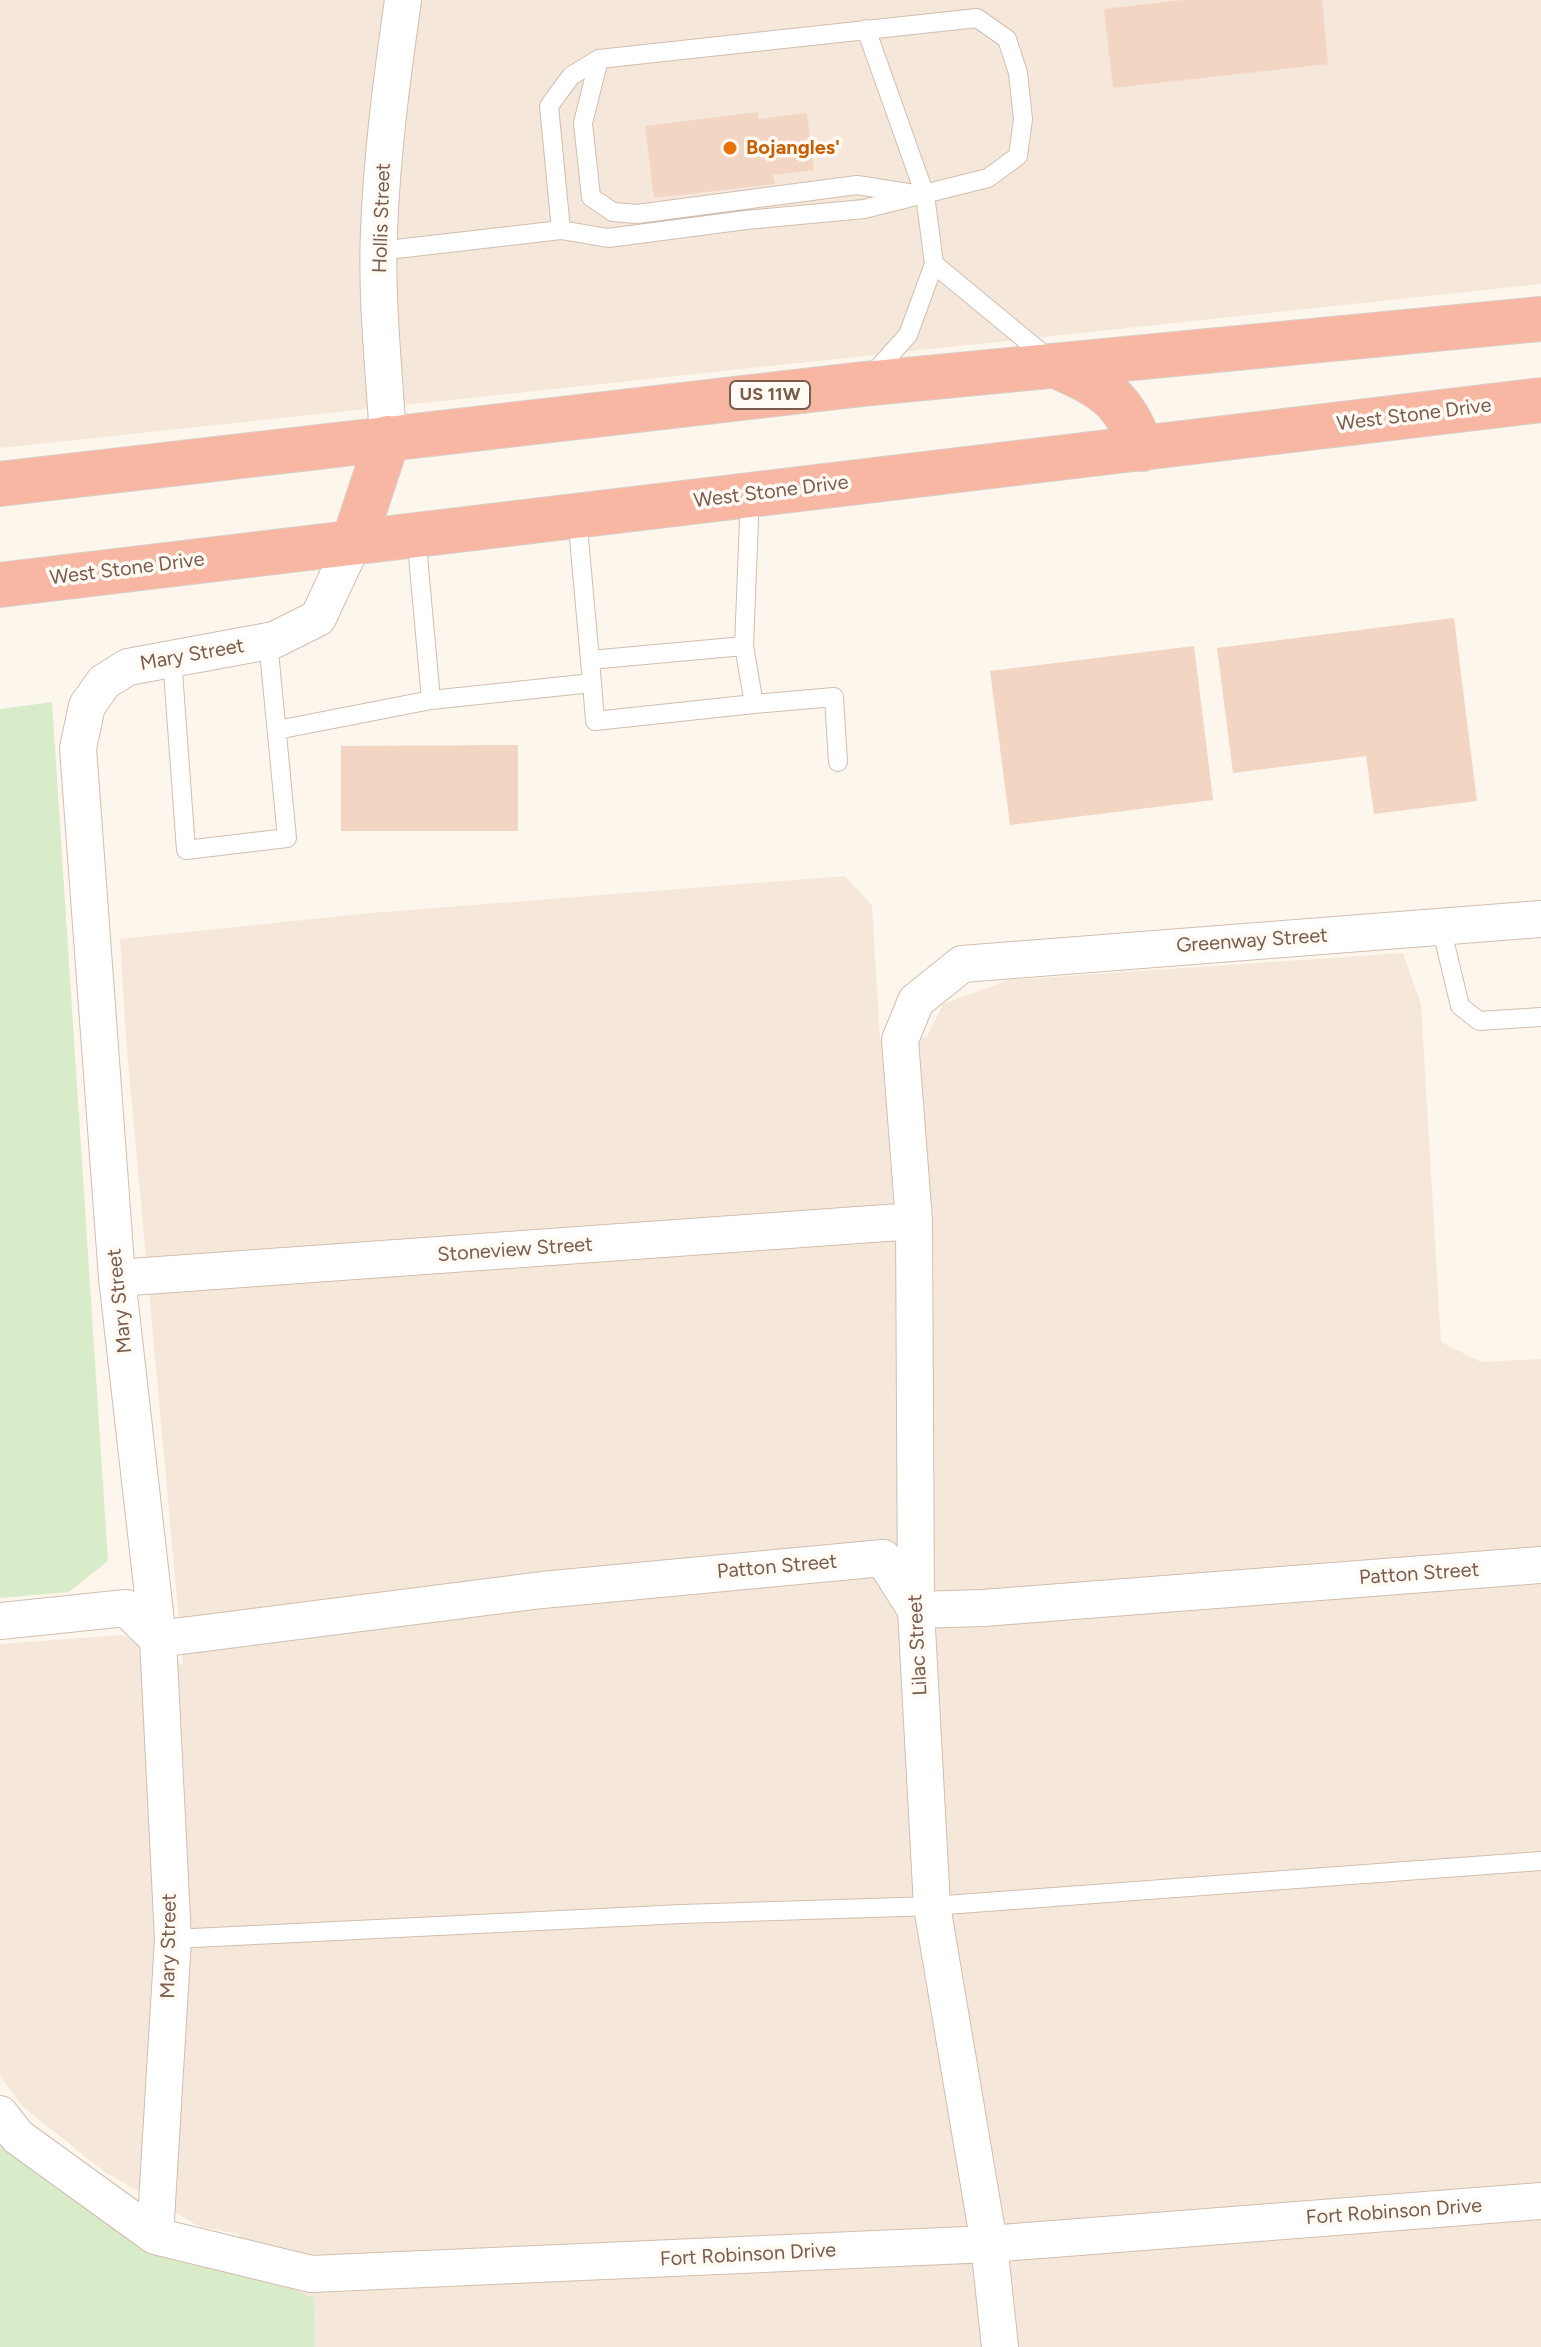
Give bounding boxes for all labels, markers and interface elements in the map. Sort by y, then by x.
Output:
place label: Bojangles' [746,136,840,160]
marker: Bojangles' [721,139,739,157]
street label: Hollis Street [368,162,396,274]
road number: US 11W [730,381,810,409]
street label: West Stone Drive [1335,394,1493,436]
street label: West Stone Drive [692,471,850,513]
street label: West Stone Drive [48,548,206,590]
street label: Mary Street [138,634,246,676]
street label: Greenway Street [1175,924,1329,958]
street label: Stoneview Street [437,1233,593,1267]
street label: Mary Street [103,1247,137,1355]
street label: Patton Street [716,1550,838,1584]
street label: Patton Street [1358,1558,1480,1590]
street label: Lilac Street [903,1594,933,1696]
street label: Mary Street [156,1893,182,1999]
street label: Fort Robinson Drive [1305,2194,1483,2230]
street label: Fort Robinson Drive [659,2238,837,2272]

